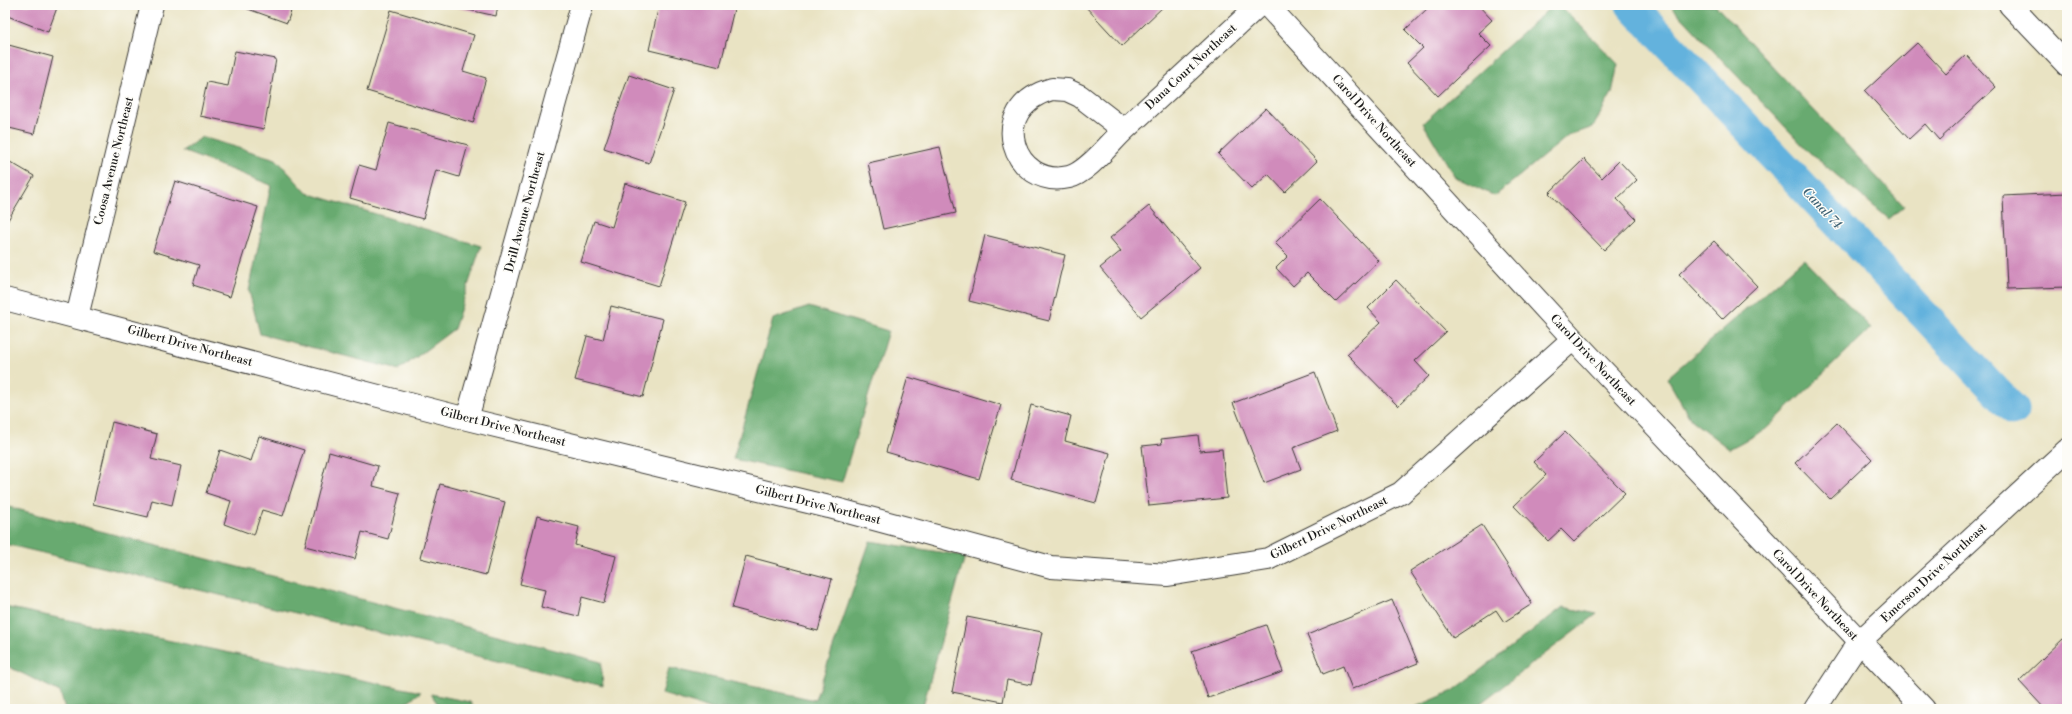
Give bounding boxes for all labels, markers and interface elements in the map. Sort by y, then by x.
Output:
street label: Dana Court Northeast [1142,20,1240,113]
street label: Carol Drive Northeast [1328,72,1420,171]
street label: Coosa Avenue Northeast [91,94,137,227]
street label: Drill Avenue Northeast [502,149,549,274]
water label: Canal 74 [1799,184,1846,233]
street label: Carol Drive Northeast [1547,311,1640,409]
street label: Gilbert Drive Northeast [126,322,255,370]
street label: Gilbert Drive Northeast [439,404,568,450]
street label: Gilbert Drive Northeast [754,482,883,528]
street label: Gilbert Drive Northeast [1268,493,1391,563]
street label: Emerson Drive Northeast [1878,520,1990,626]
street label: Carol Drive Northeast [1769,546,1862,644]

